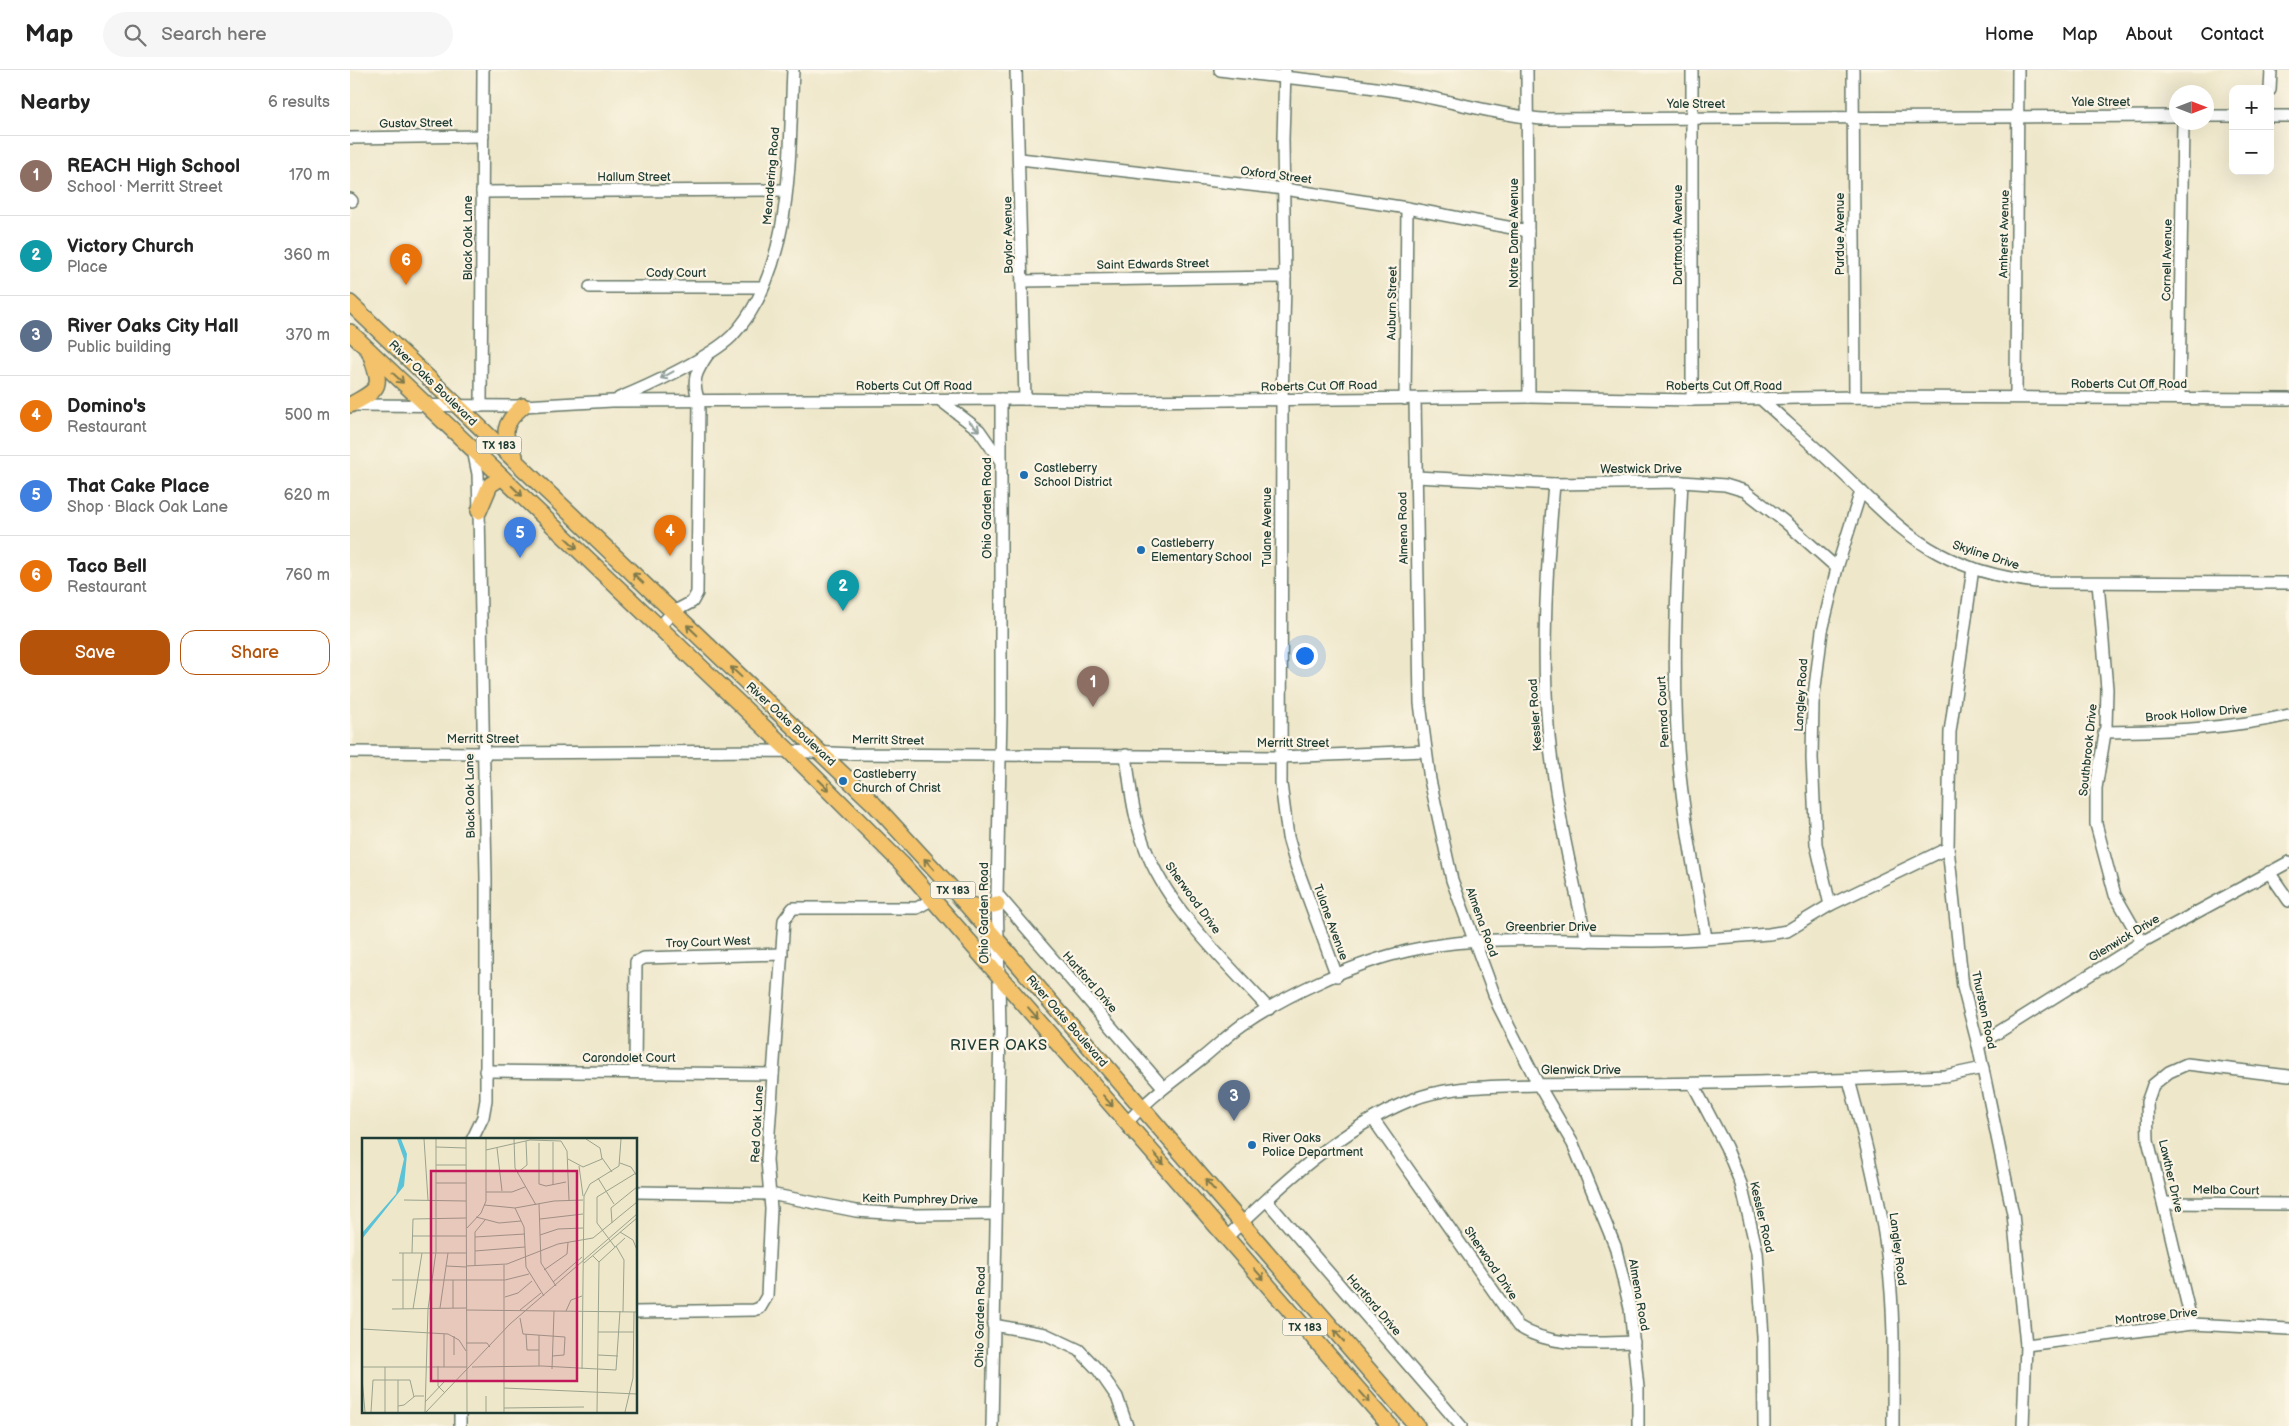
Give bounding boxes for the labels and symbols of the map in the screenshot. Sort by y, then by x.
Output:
north arrow [2169,85,2214,130]
street label: Yale Street [2071,95,2131,110]
street label: Yale Street [1666,97,1726,112]
street label: Gustav Street [379,115,453,132]
street label: Meandering Road [760,126,783,226]
street label: Oxford Street [1239,164,1313,187]
street label: Hallum Street [597,170,671,185]
street label: Notre Dame Avenue [1507,178,1522,288]
street label: Dartmouth Avenue [1671,185,1686,285]
street label: Amherst Avenue [1996,190,2013,278]
street label: Purdue Avenue [1833,193,1848,275]
street label: Black Oak Lane [461,195,476,281]
street label: Baylor Avenue [1000,196,1017,274]
street label: Cornell Avenue [2159,219,2176,301]
pin: 6 [390,244,422,285]
street label: Saint Edwards Street [1097,256,1210,273]
street label: Auburn Street [1384,265,1401,340]
street label: Cody Court [646,266,706,281]
street label: River Oaks Boulevard [385,337,480,429]
one-way arrow [660,370,675,380]
one-way arrow [392,372,404,384]
street label: Roberts Cut Off Road [2071,377,2187,392]
street label: Roberts Cut Off Road [1261,378,1377,395]
street label: Roberts Cut Off Road [856,379,972,394]
street label: Roberts Cut Off Road [1666,379,1782,394]
one-way arrow [968,420,981,432]
road number: TX 183 [476,436,522,454]
street label: Ohio Garden Road [980,457,995,559]
place label: Castleberry School District [1034,461,1113,490]
street label: Westwick Drive [1600,462,1682,477]
marker: Castleberry School District [1018,469,1030,481]
one-way arrow [511,485,523,498]
street label: Tulane Avenue [1260,487,1275,567]
street label: Almena Road [1395,491,1412,565]
pin: 4 [654,515,686,556]
pin: 5 [504,517,536,558]
place label: Castleberry Elementary School [1151,536,1252,565]
one-way arrow [566,538,578,550]
street label: Skyline Drive [1950,538,2021,573]
marker: Castleberry Elementary School [1135,544,1147,556]
pin: 2 [827,570,859,611]
one-way arrow [632,572,644,584]
one-way arrow [687,625,699,637]
your location [1292,643,1318,669]
street label: Langley Road [1791,658,1812,732]
one-way arrow [730,666,742,678]
pin: 1 [1077,666,1109,707]
street label: Penrod Court [1654,675,1673,748]
street label: Kessler Road [1525,678,1546,752]
street label: River Oaks Boulevard [743,679,839,770]
street label: Brook Hollow Drive [2144,702,2248,725]
street label: Southbrook Drive [2076,703,2101,797]
street label: Merritt Street [447,732,519,747]
street label: Merritt Street [852,732,925,749]
street label: Merritt Street [1257,736,1329,751]
street label: Black Oak Lane [462,753,479,839]
place label: Castleberry Church of Christ [853,767,941,796]
marker: Castleberry Church of Christ [837,775,849,787]
one-way arrow [817,779,830,791]
one-way arrow [923,857,935,870]
street label: Sherwood Drive [1161,859,1224,937]
street label: Ohio Garden Road [977,862,992,964]
road number: TX 183 [930,882,976,898]
street label: Tulane Avenue [1310,882,1351,962]
street label: Almena Road [1462,885,1501,959]
street label: Glenwick Drive [2086,911,2162,965]
street label: Greenbrier Drive [1506,920,1597,935]
street label: Troy Court West [665,934,751,951]
street label: Hartford Drive [1059,949,1120,1016]
street label: Thurston Road [1968,970,1999,1051]
street label: River Oaks Boulevard [1023,972,1111,1070]
one-way arrow [1027,1006,1038,1019]
district label: RIVER OAKS [950,1036,1048,1055]
street label: Carondolet Court [582,1051,676,1066]
street label: Glenwick Drive [1541,1063,1621,1078]
pin: 3 [1218,1080,1250,1121]
street label: Red Oak Lane [748,1085,767,1163]
one-way arrow [1102,1094,1113,1107]
place label: River Oaks Police Department [1262,1131,1364,1160]
inset map [362,1138,638,1414]
street label: Lawther Drive [2155,1138,2186,1214]
marker: River Oaks Police Department [1246,1139,1258,1151]
one-way arrow [1153,1153,1165,1166]
one-way arrow [1204,1179,1216,1192]
street label: Kessler Road [1746,1180,1777,1254]
street label: Melba Court [2192,1182,2260,1199]
street label: Keith Pumphrey Drive [862,1191,978,1208]
street label: Langley Road [1886,1212,1909,1287]
street label: Sherwood Drive [1461,1224,1521,1303]
street label: Almena Road [1625,1258,1652,1332]
street label: Ohio Garden Road [972,1266,989,1368]
one-way arrow [1253,1267,1264,1280]
street label: Hartford Drive [1343,1272,1404,1339]
street label: Montrose Drive [2114,1305,2198,1328]
road number: TX 183 [1282,1318,1328,1336]
one-way arrow [1333,1330,1345,1343]
one-way arrow [1359,1390,1371,1403]

